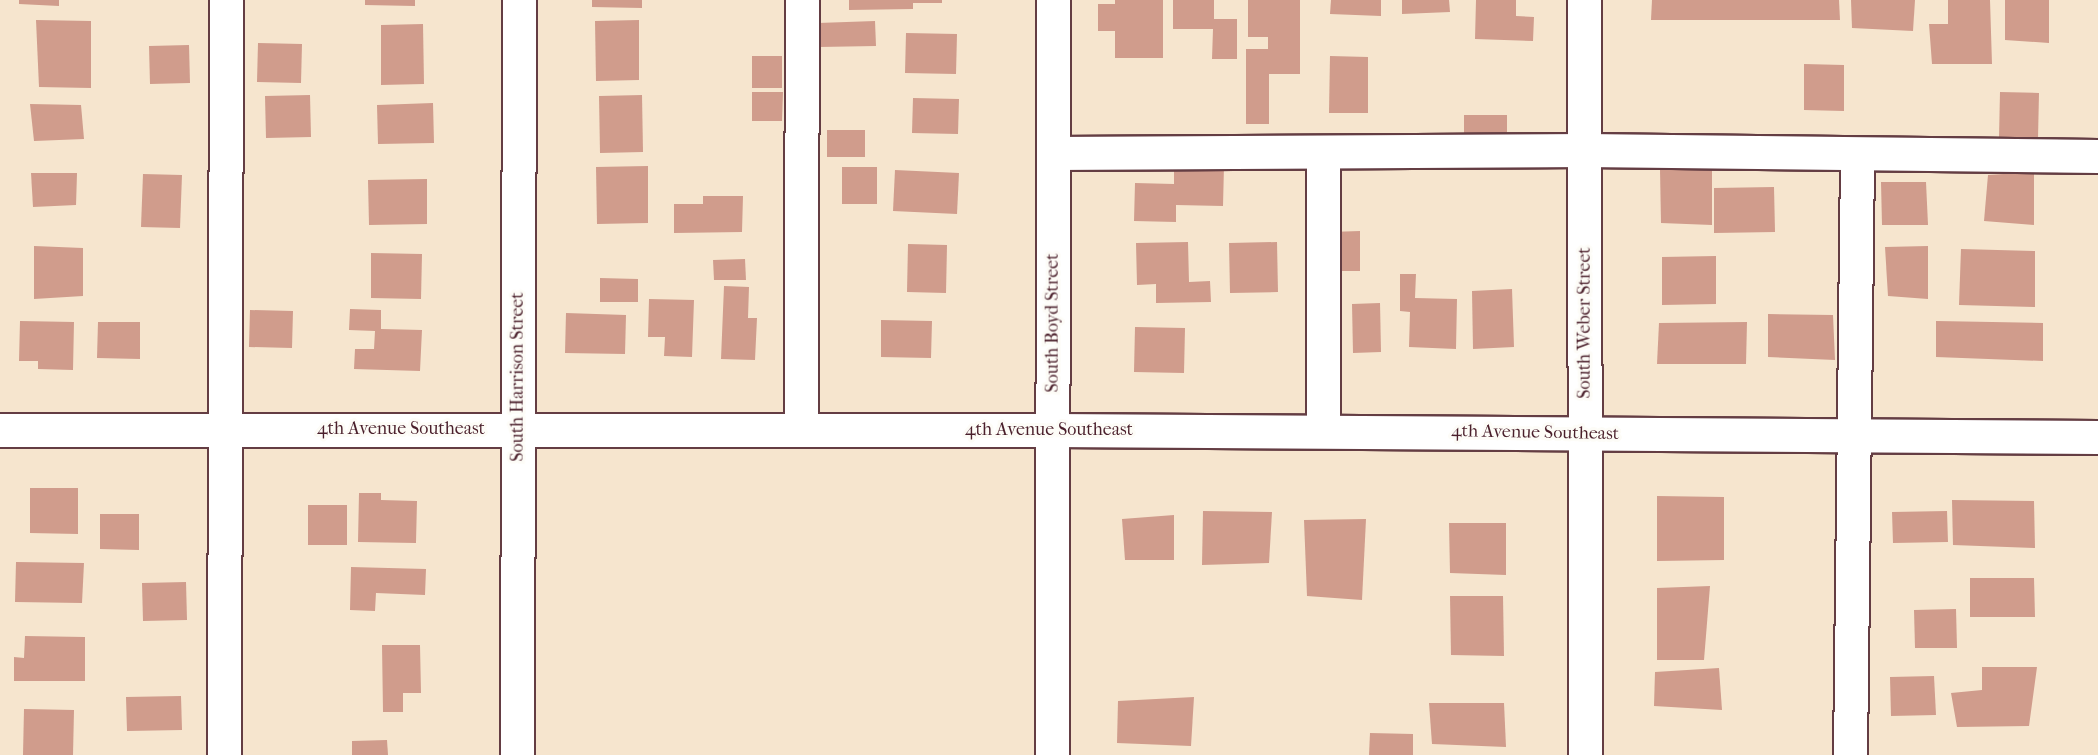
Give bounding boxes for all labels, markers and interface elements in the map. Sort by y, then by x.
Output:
street label: South Weber Street [1574,247,1596,399]
street label: South Boyd Street [1042,253,1064,393]
street label: South Harrison Street [507,292,529,462]
street label: 4th Avenue Southeast [317,418,485,440]
street label: 4th Avenue Southeast [965,419,1133,441]
street label: 4th Avenue Southeast [1451,421,1619,445]

